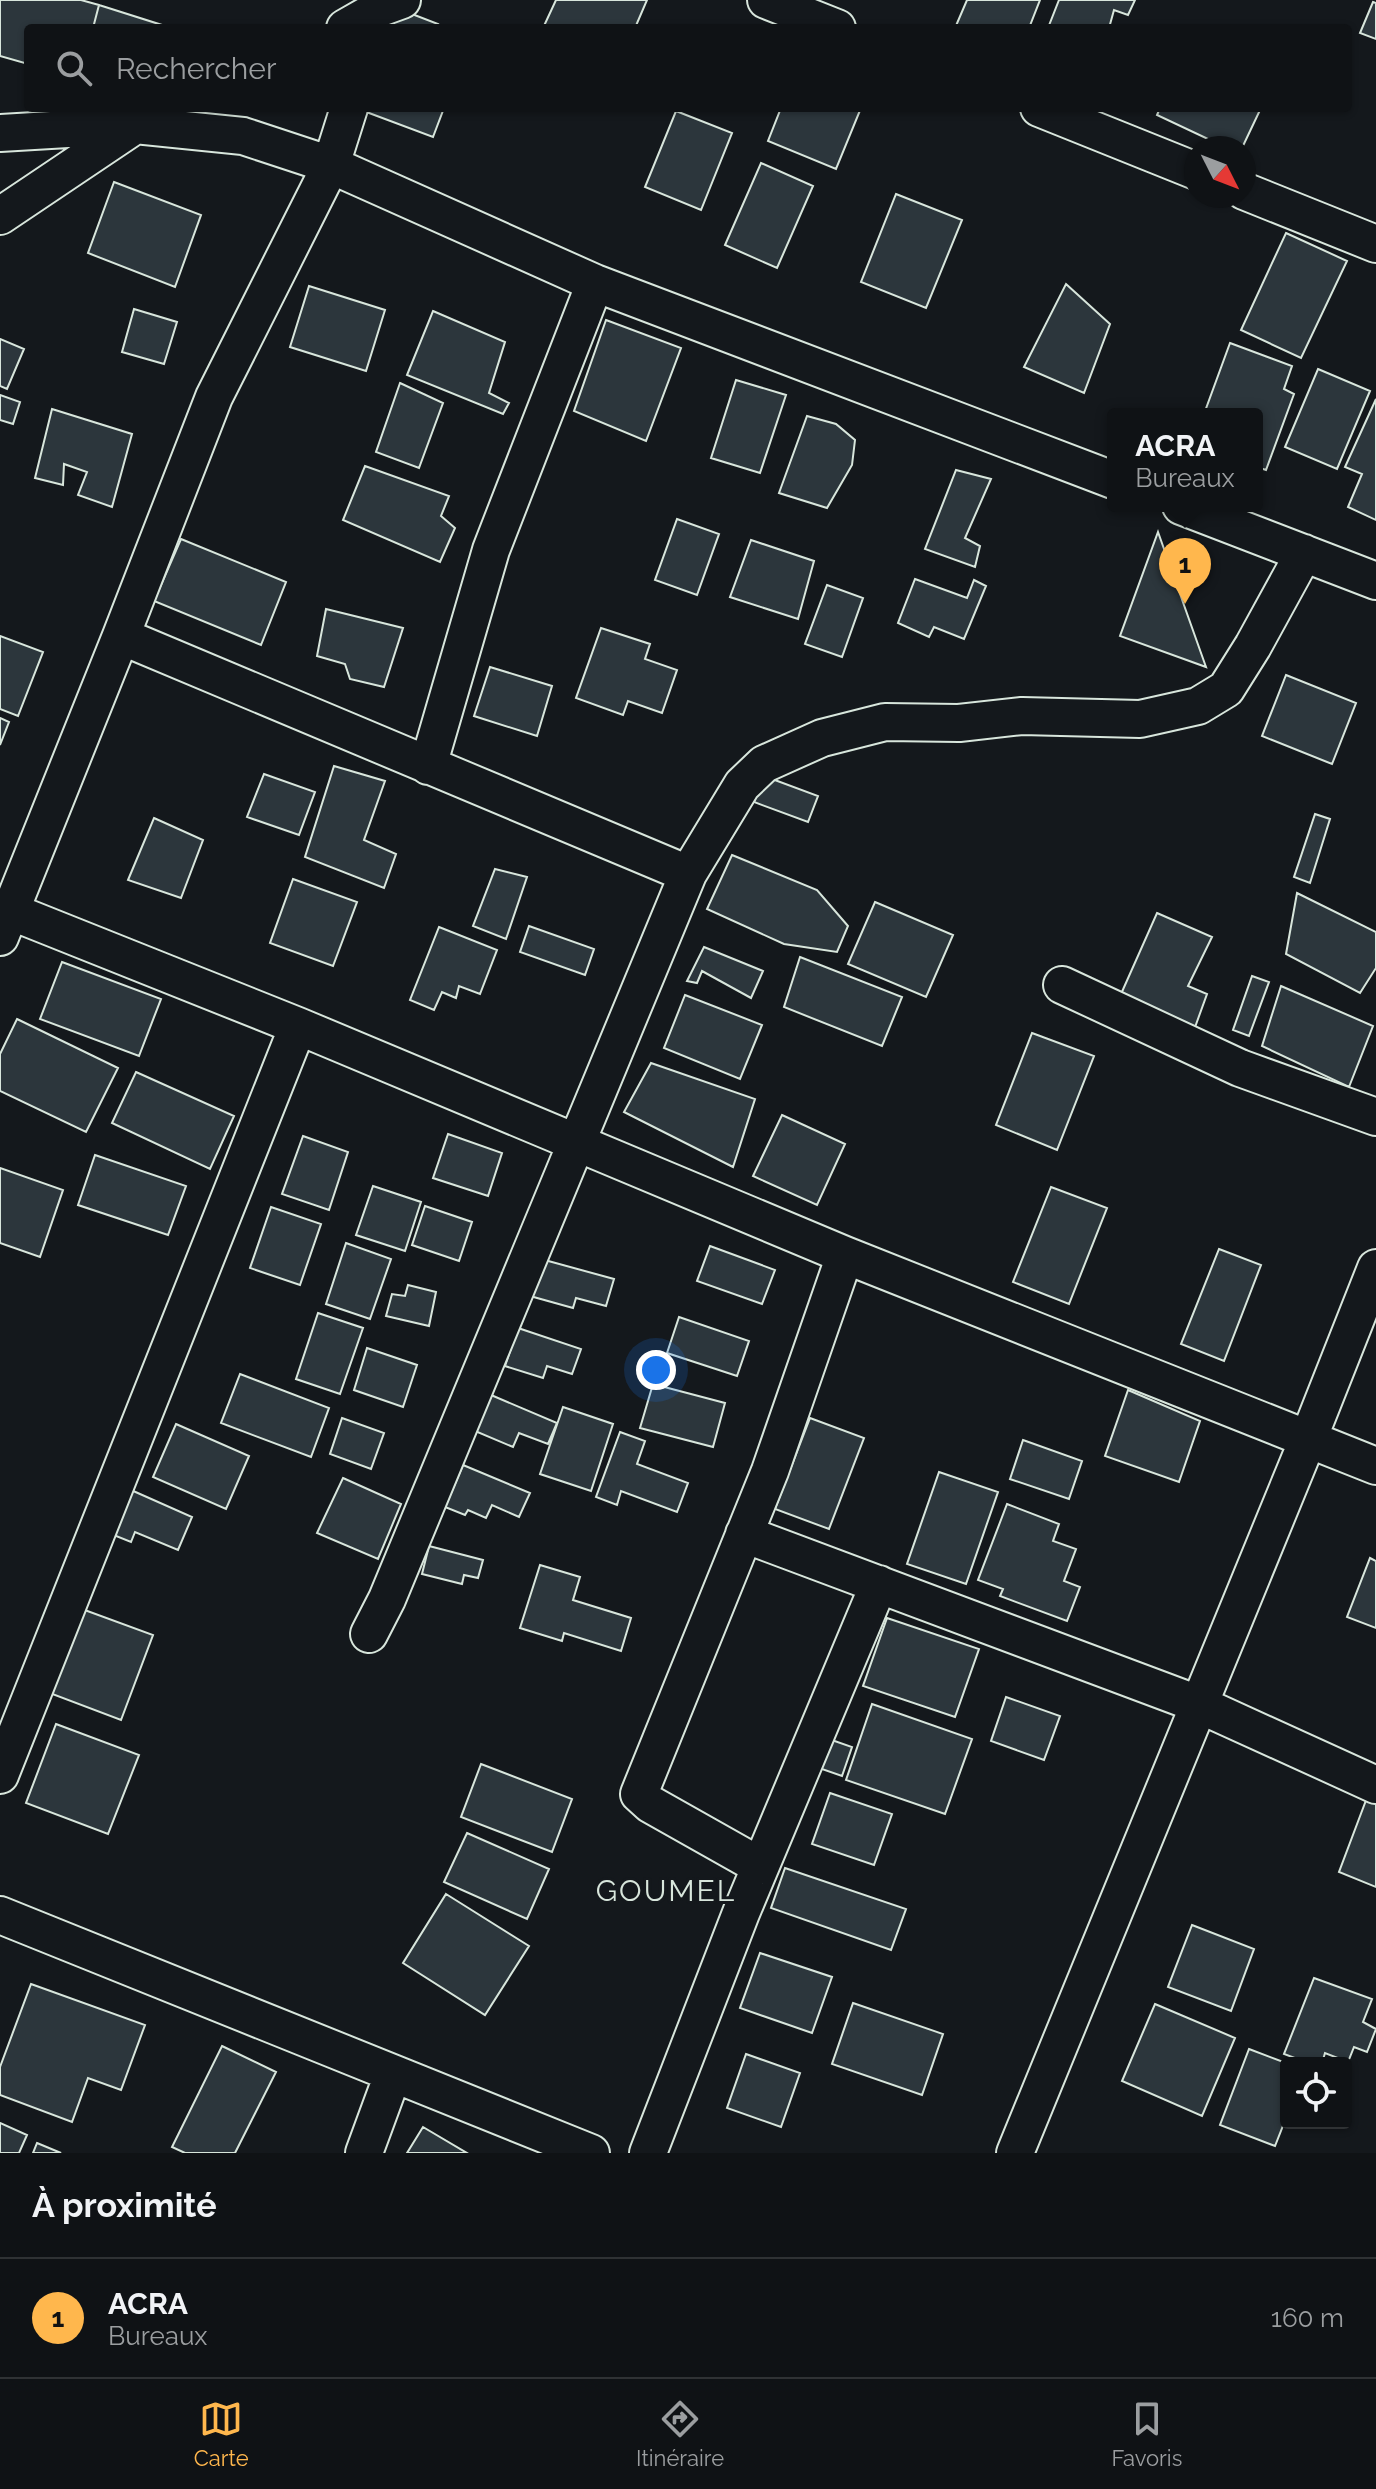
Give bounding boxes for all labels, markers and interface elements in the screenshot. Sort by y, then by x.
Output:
search box [24,24,1352,112]
icon: search [52,46,96,90]
text: Rechercher [116,51,276,86]
north arrow [1184,136,1256,208]
popup [1107,408,1263,512]
text: ACRA [1135,428,1215,463]
text: Bureaux [1135,463,1235,493]
pin: 1 [1159,538,1211,604]
your location [636,1350,676,1390]
district label: GOUMEL [596,1873,736,1908]
map controls [1280,2057,1352,2129]
button: locate [1280,2057,1352,2129]
text: À proximité [32,2185,217,2225]
text: ACRA [108,2286,188,2321]
text: 1 [52,2303,64,2333]
text: 160 m [1271,2303,1344,2333]
text: Bureaux [108,2321,207,2351]
tab: Carte [194,2397,249,2471]
tab: Itinéraire [636,2397,724,2471]
tab: Favoris [1112,2397,1182,2471]

